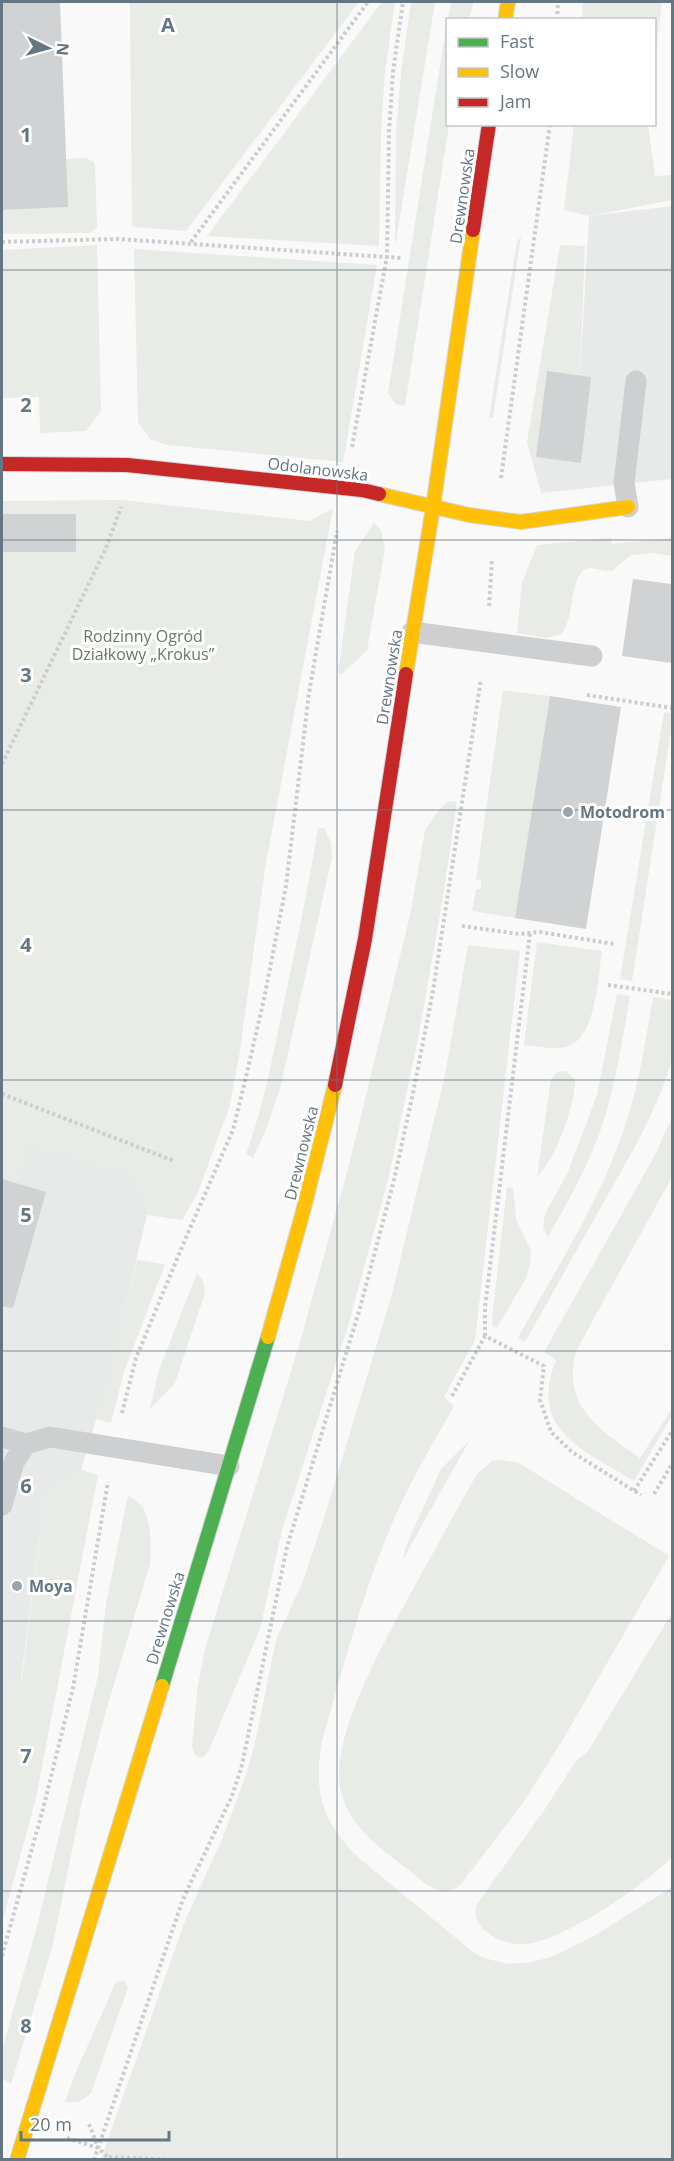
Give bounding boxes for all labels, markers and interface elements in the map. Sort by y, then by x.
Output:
text: A [161,11,175,38]
north arrow [18,18,78,78]
legend [446,18,656,126]
text: Fast [500,29,534,53]
text: N [51,42,74,57]
text: Slow [500,59,539,83]
text: Jam [498,89,532,113]
text: 1 [20,121,32,148]
street label: Drewnowska [444,147,480,245]
text: 2 [20,391,32,418]
street label: Odolanowska [266,452,370,486]
park label: Rodzinny Ogród Działkowy „Krokus” [72,625,215,665]
street label: Drewnowska [371,628,407,726]
text: 3 [20,661,32,688]
place label: Motodrom [580,801,665,823]
marker: Motodrom [561,805,575,819]
text: 4 [20,931,32,958]
street label: Drewnowska [279,1104,323,1202]
text: 5 [20,1201,32,1228]
text: 6 [20,1472,32,1499]
street label: Drewnowska [140,1569,190,1667]
place label: Moya [29,1575,73,1597]
marker: Moya [10,1579,24,1593]
text: 7 [20,1742,32,1769]
text: 8 [20,2012,32,2039]
scale bar [21,2104,170,2142]
text: 20 m [30,2112,72,2136]

